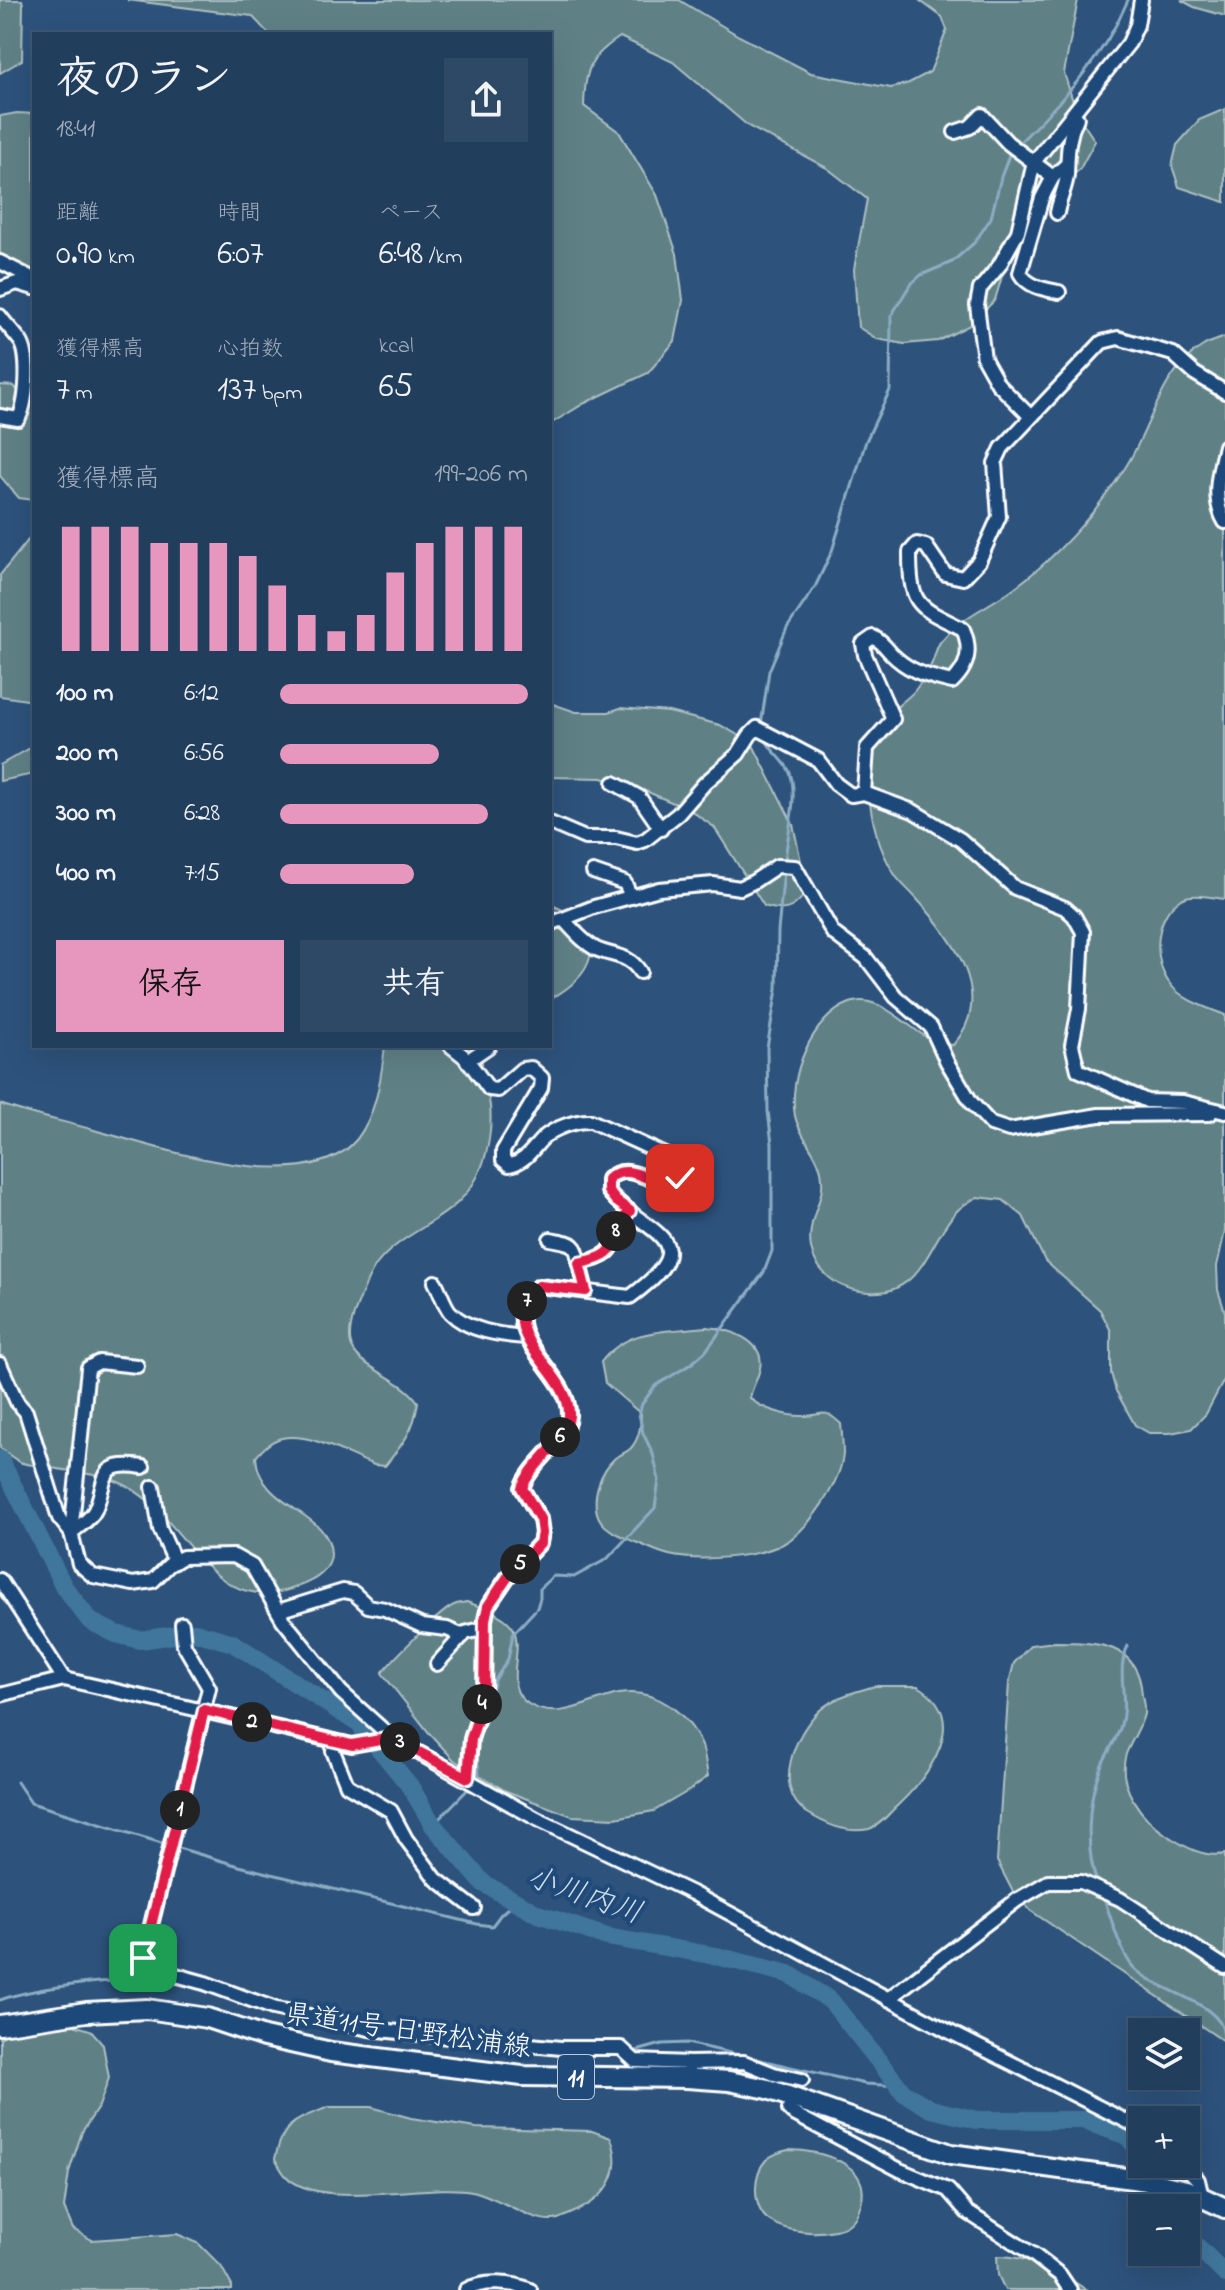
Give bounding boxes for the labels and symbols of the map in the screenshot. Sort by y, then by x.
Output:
pin [646,1144,714,1212]
pin: 8 [596,1211,636,1251]
pin: 7 [507,1281,547,1321]
pin: 6 [540,1417,580,1457]
pin: 5 [500,1544,540,1584]
pin: 4 [462,1684,502,1724]
pin: 2 [232,1702,272,1742]
pin: 3 [380,1722,420,1762]
pin: 1 [160,1790,200,1830]
water label: 小川内川 [520,1857,648,1937]
pin [109,1924,177,1992]
street label: 県道11号 日野松浦線 [281,1995,534,2070]
road number: 11 [558,2055,594,2099]

